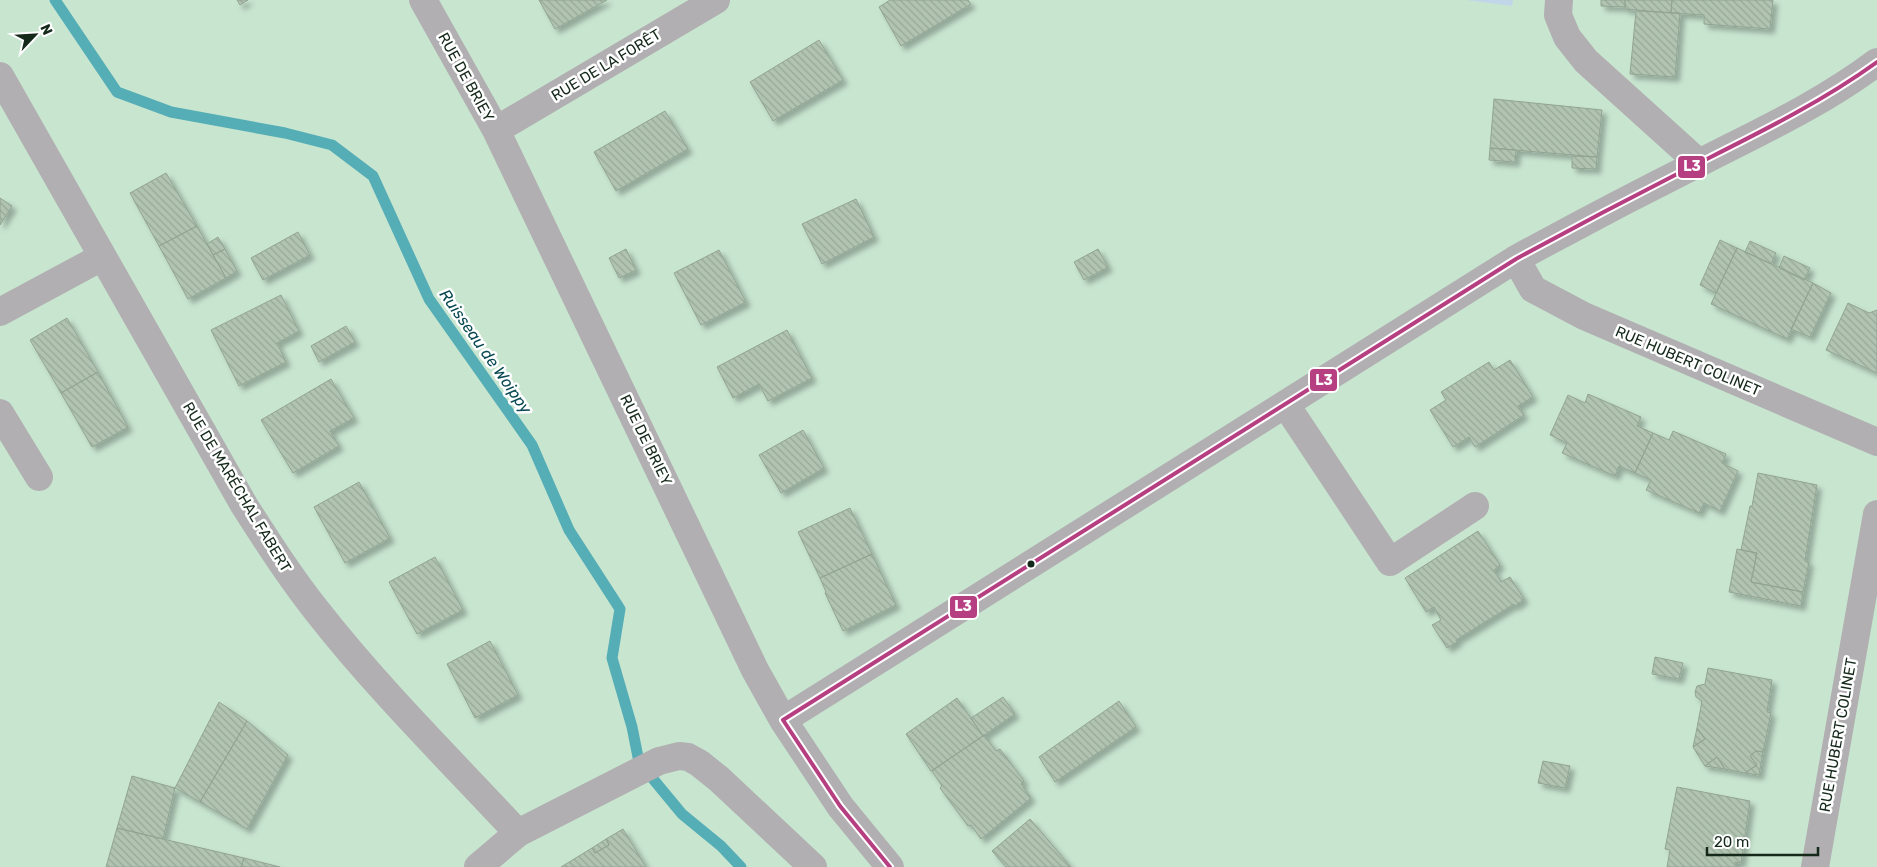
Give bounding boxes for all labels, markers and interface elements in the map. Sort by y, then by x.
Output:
north arrow [10,10,60,60]
text: N [36,22,56,38]
street label: RUE DE LA FORÊT [548,25,664,105]
street label: RUE DE BRIEY [434,29,498,125]
line badge: L3 [1677,155,1706,179]
text: L3 [1683,158,1701,175]
water label: Ruisseau de Woippy [435,285,536,418]
street label: RUE HUBERT COLINET [1613,322,1764,400]
line badge: L3 [1309,368,1338,392]
text: L3 [1315,372,1333,389]
street label: RUE DE BRIEY [616,392,676,489]
street label: RUE DE MARÉCHAL FABERT [179,399,295,576]
unlabelled marker [1026,559,1036,569]
line badge: L3 [949,595,978,619]
text: L3 [954,598,972,615]
street label: RUE HUBERT COLINET [1816,656,1860,813]
scale bar [1707,824,1818,856]
text: 20 m [1714,833,1749,851]

